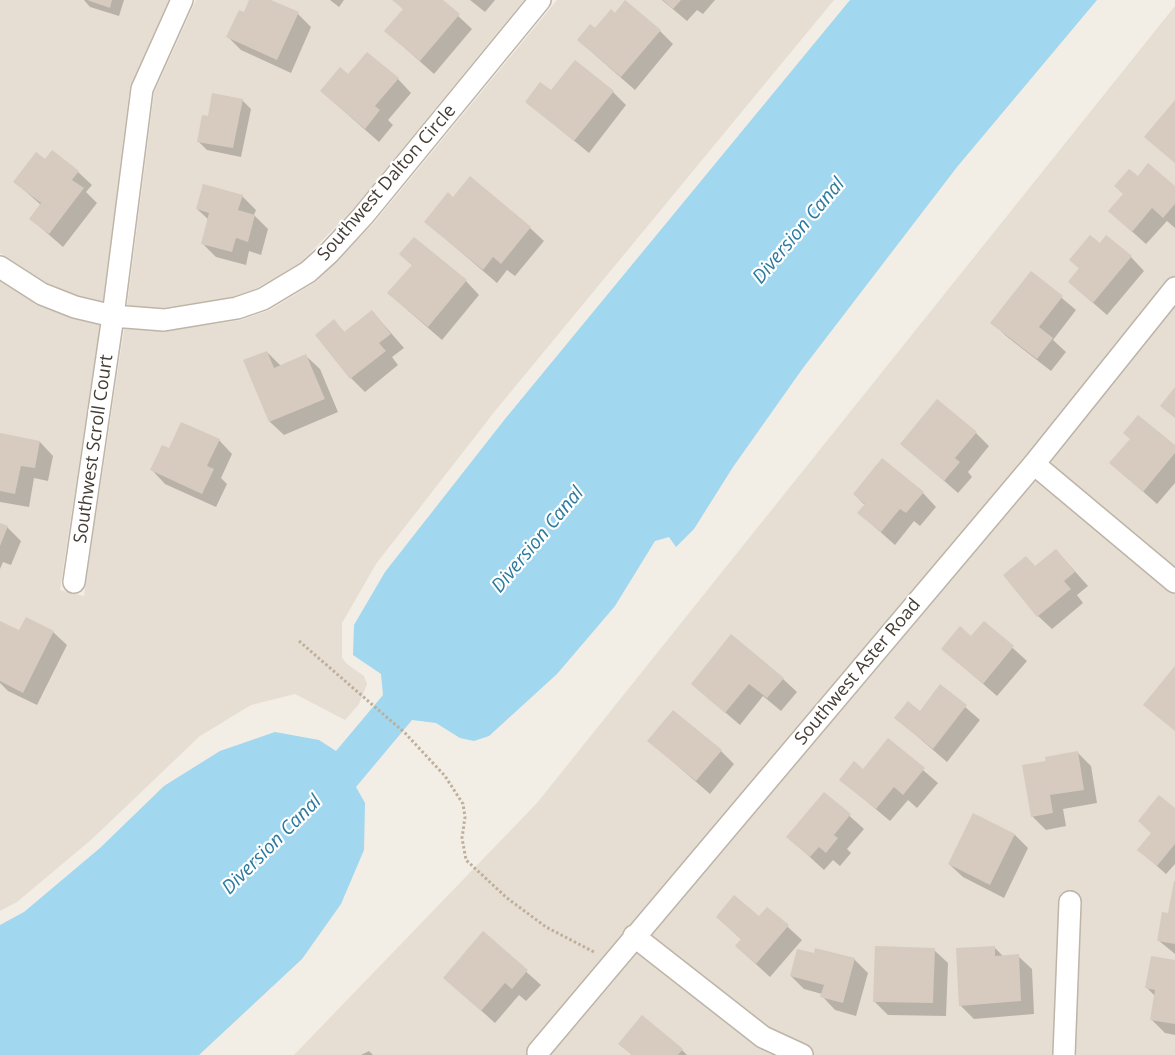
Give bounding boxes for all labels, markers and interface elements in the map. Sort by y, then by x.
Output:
street label: Southwest Dalton Circle [313,100,461,266]
water label: Diversion Canal [748,173,850,289]
street label: Southwest Scroll Court [70,353,118,545]
water label: Diversion Canal [487,482,589,598]
street label: Southwest Aster Road [790,594,926,750]
water label: Diversion Canal [218,791,326,899]

